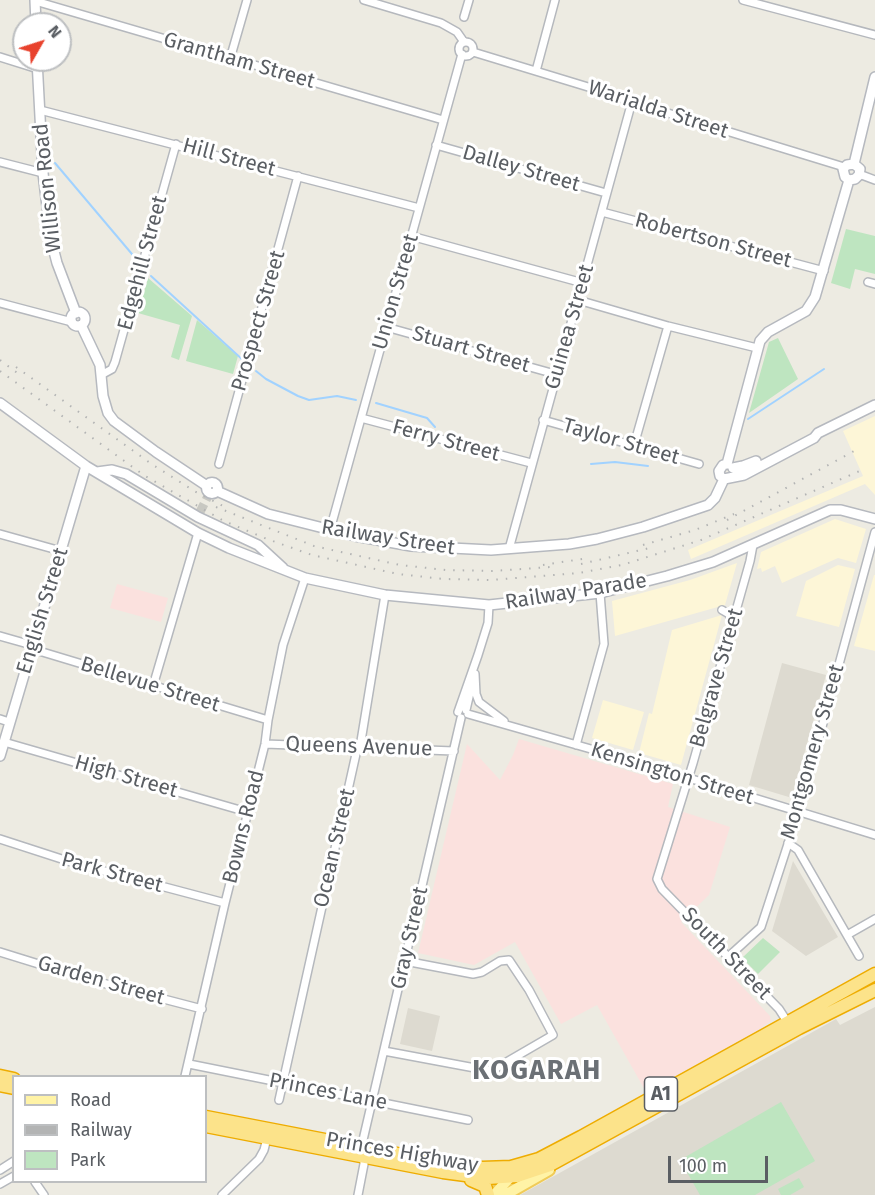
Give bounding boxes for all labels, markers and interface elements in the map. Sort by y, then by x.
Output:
north arrow [12,12,72,72]
text: N [44,22,66,42]
street label: Grantham Street [160,27,318,95]
street label: Warialda Street [585,75,731,145]
street label: Willison Road [29,122,67,254]
street label: Hill Street [180,134,278,182]
street label: Dalley Street [459,140,583,198]
street label: Edgehill Street [113,193,173,333]
street label: Robertson Street [632,208,794,274]
street label: Union Street [367,231,425,353]
street label: Prospect Street [227,248,291,394]
street label: Guinea Street [540,262,600,392]
street label: Stuart Street [409,321,533,379]
street label: Taylor Street [560,413,682,471]
street label: Ferry Street [390,415,502,467]
street label: Railway Street [319,515,457,561]
street label: English Street [12,545,74,677]
street label: Railway Parade [503,568,649,616]
street label: Belgrave Street [685,605,749,751]
street label: Bellevue Street [77,652,223,718]
street label: Montgomery Street [776,661,850,843]
street label: Queens Avenue [285,732,433,762]
street label: Kensington Street [587,737,757,811]
street label: High Street [72,750,180,804]
street label: Bowns Road [218,768,270,886]
street label: Ocean Street [309,786,361,910]
street label: Park Street [59,847,165,899]
street label: Gray Street [386,884,434,992]
street label: South Street [676,903,776,1005]
street label: Garden Street [35,951,167,1011]
district label: KOGARAH [472,1055,602,1087]
street label: Princes Lane [267,1068,389,1116]
legend [12,1075,207,1183]
road number: A1 [644,1077,678,1111]
text: Road [70,1089,112,1111]
text: Railway [70,1119,132,1141]
street label: Princes Highway [324,1127,480,1179]
scale bar [671,1144,772,1182]
text: Park [70,1149,105,1171]
text: 100 m [679,1155,727,1177]

